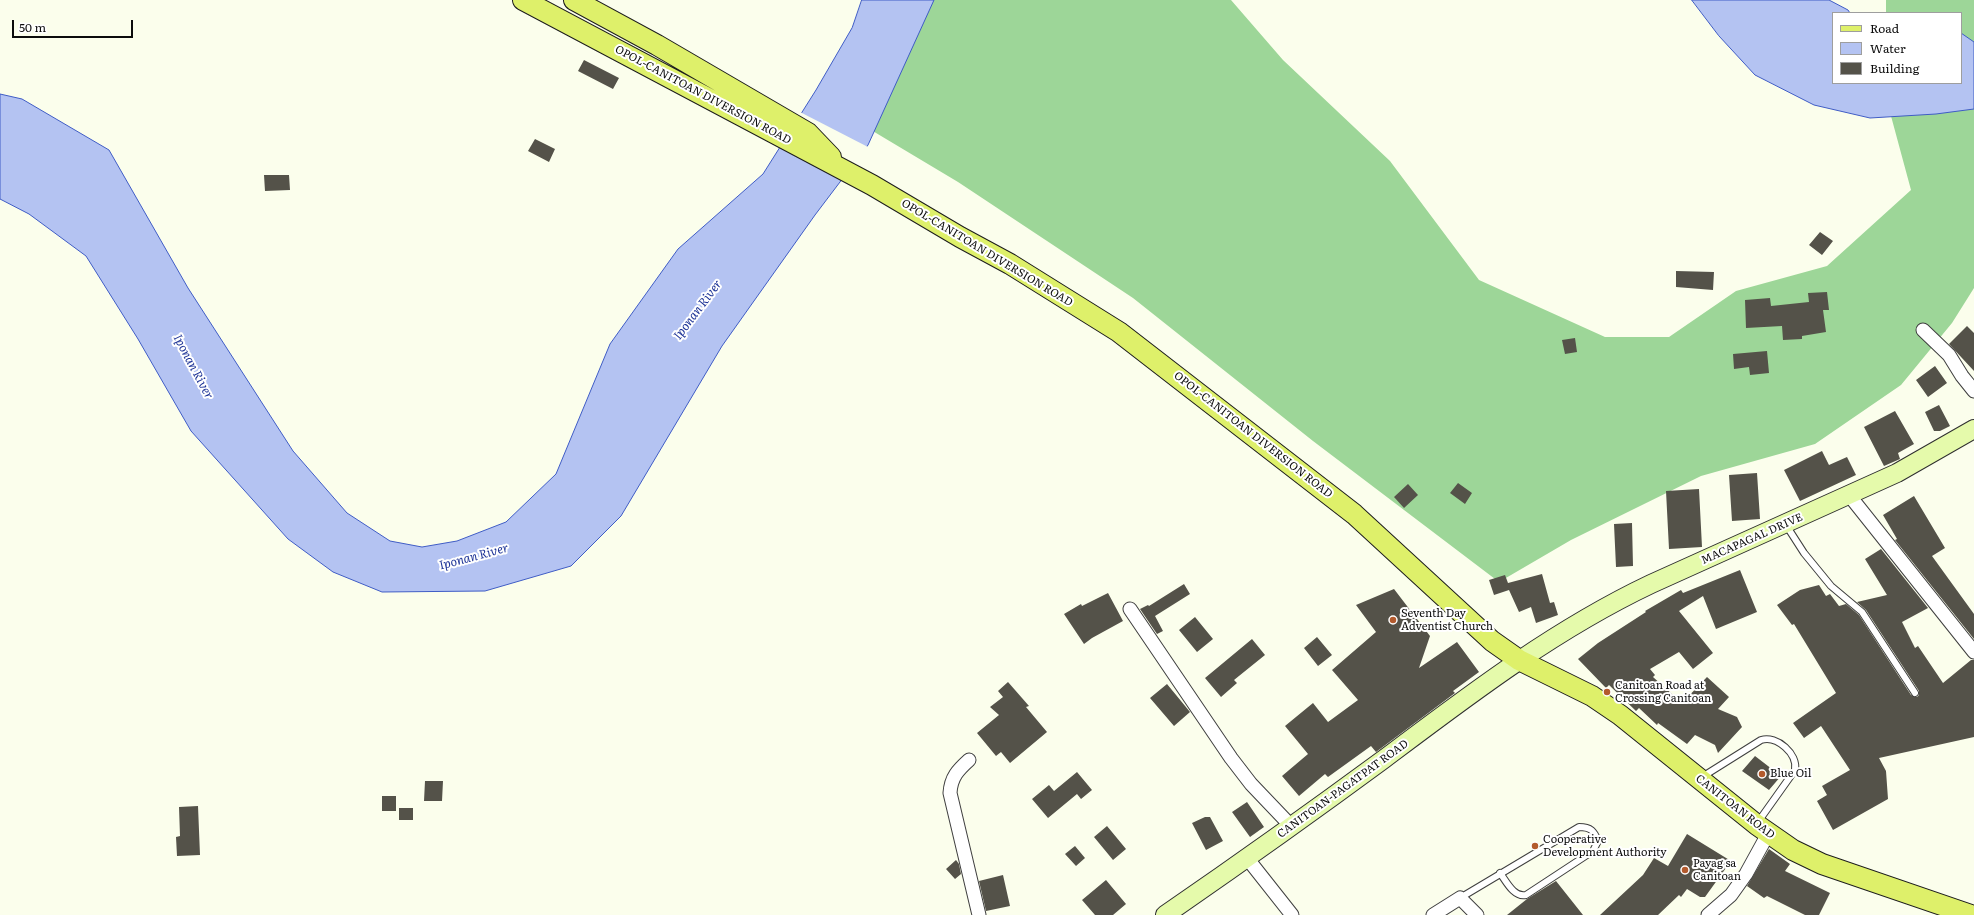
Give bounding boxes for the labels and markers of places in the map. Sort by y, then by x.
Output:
place label: Seventh Day Adventist Church [1401,607,1493,633]
marker: Seventh Day Adventist Church [1388,615,1398,625]
place label: Canitoan Road at Crossing Canitoan [1615,679,1711,705]
marker: Canitoan Road at Crossing Canitoan [1602,687,1612,697]
place label: Blue Oil [1770,767,1811,781]
marker: Blue Oil [1757,769,1767,779]
place label: Cooperative Development Authority [1543,833,1667,859]
marker: Cooperative Development Authority [1530,841,1540,851]
place label: Payag sa Canitoan [1693,857,1741,883]
marker: Payag sa Canitoan [1680,865,1690,875]

